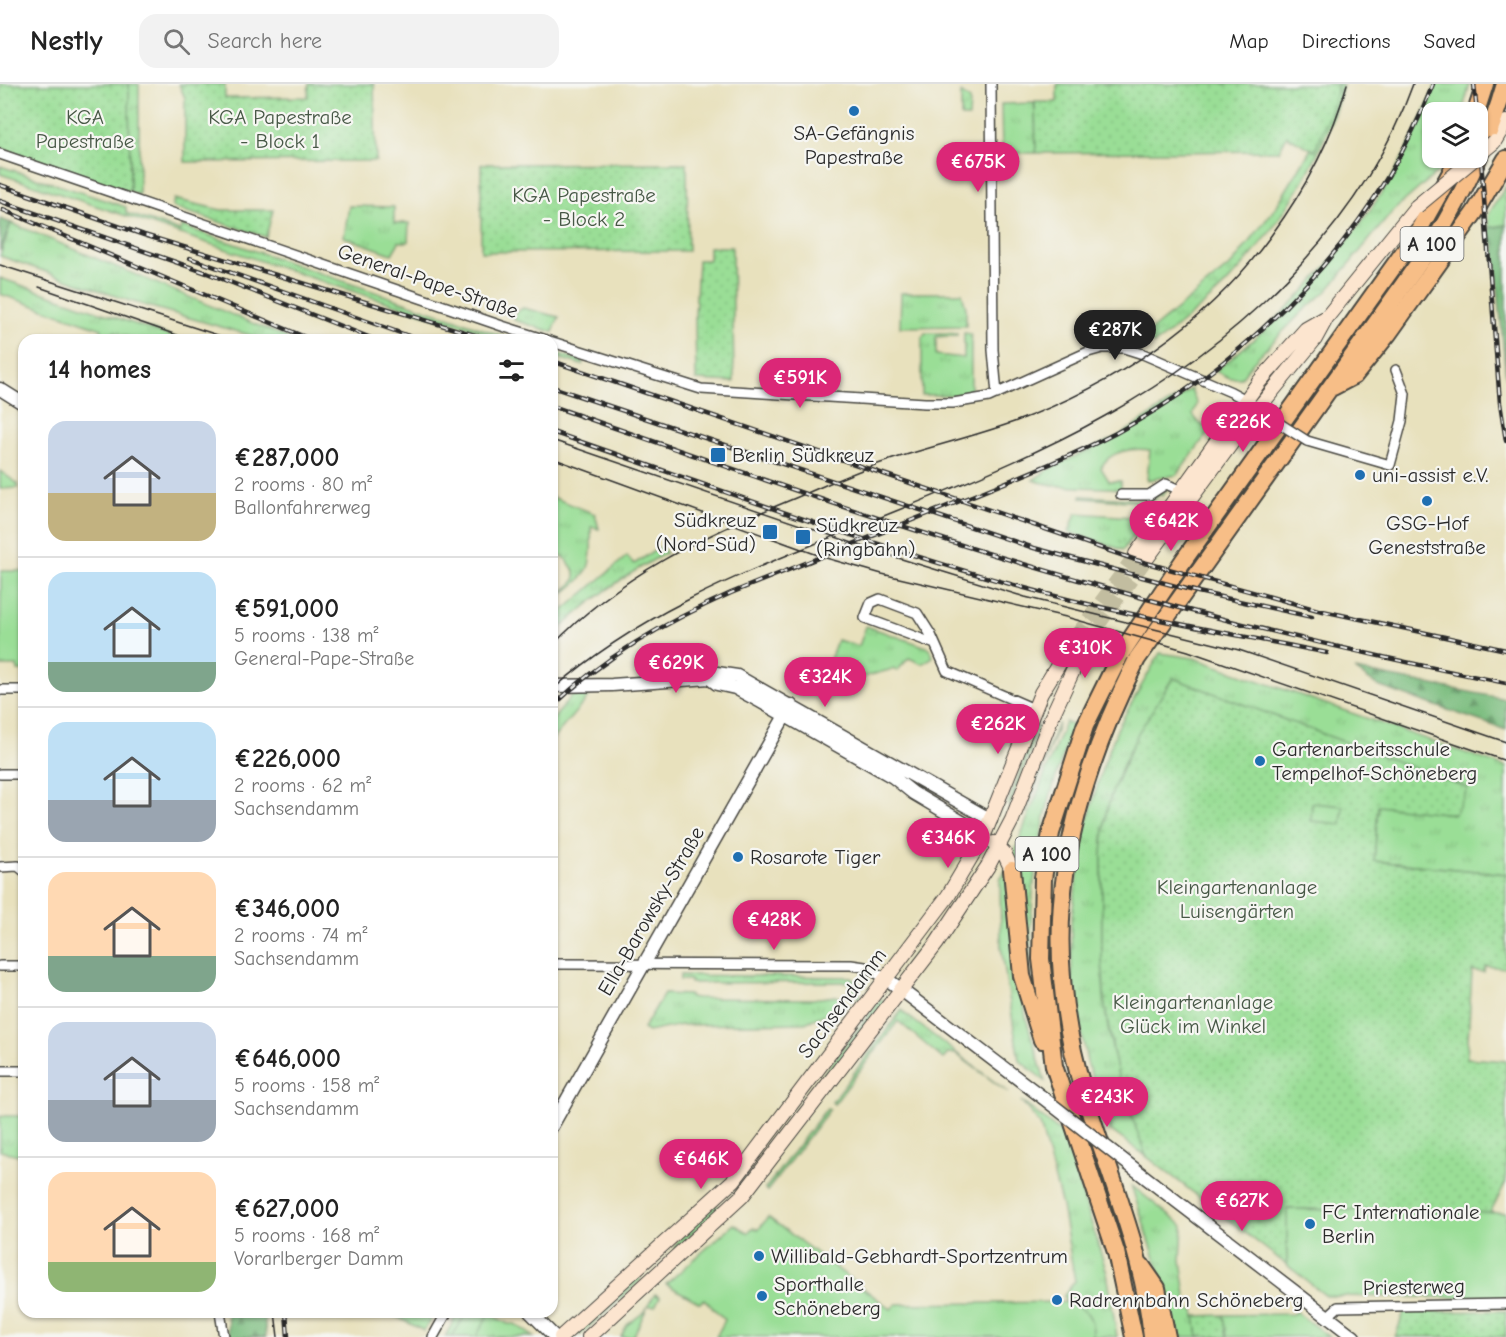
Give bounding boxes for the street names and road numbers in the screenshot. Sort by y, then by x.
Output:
road number: A 100 [1400,227,1464,261]
street label: General-Pape-Straße [335,239,521,323]
street label: Ella-Barowsky-Straße [593,822,709,1000]
road number: A 100 [1016,837,1078,871]
street label: Sachsendamm [793,943,891,1063]
street label: Priesterweg [1363,1274,1465,1300]

